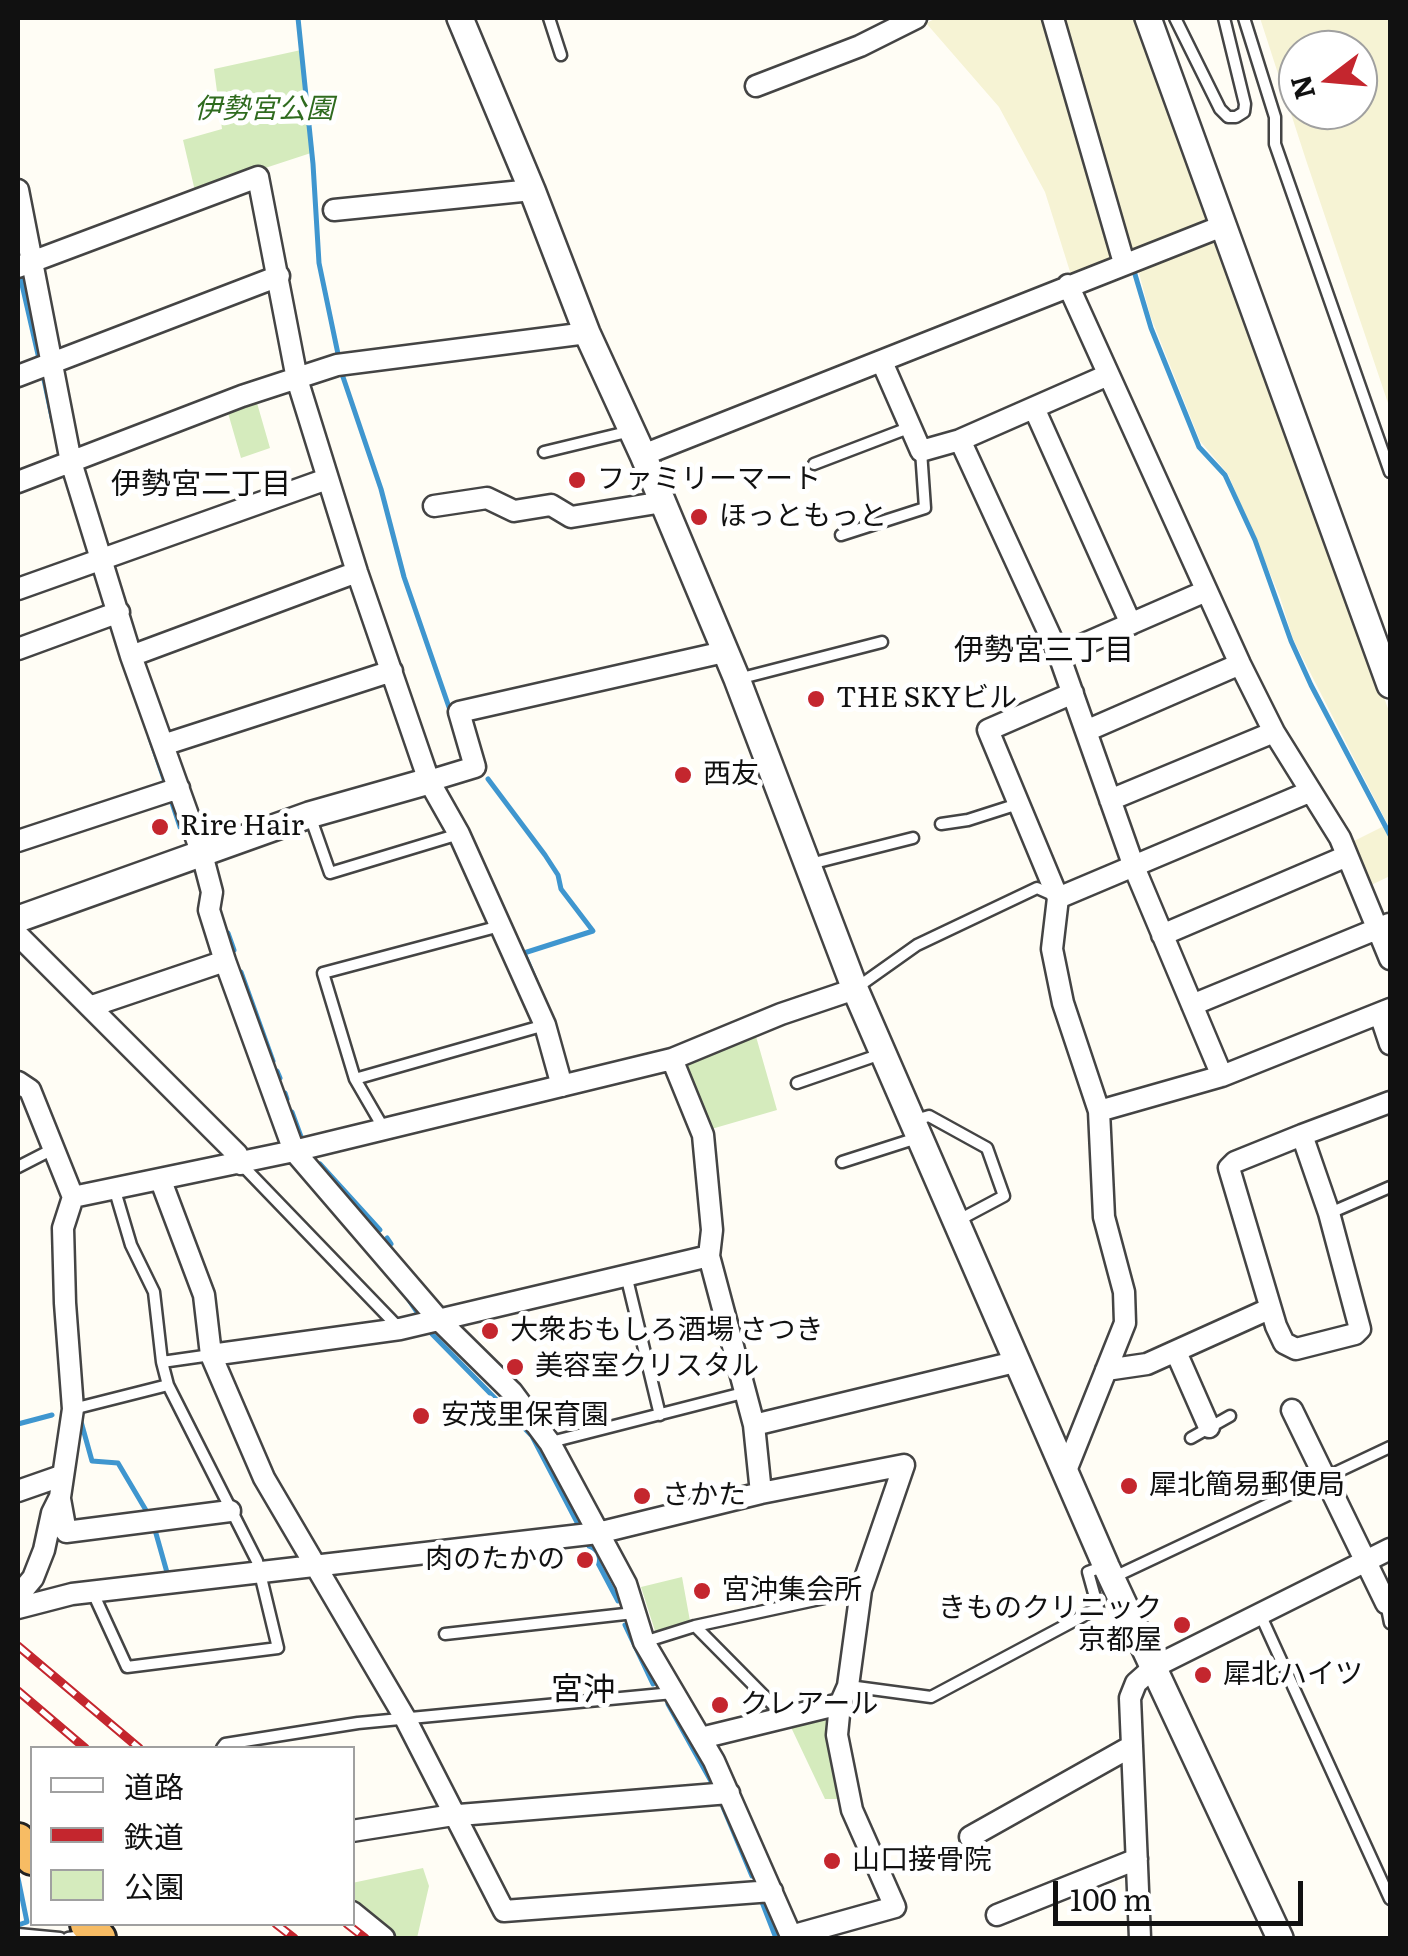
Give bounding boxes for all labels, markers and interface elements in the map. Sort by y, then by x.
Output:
north arrow [1278,30,1378,130]
text: N [1278,71,1325,105]
park label: 伊勢宮公園 [194,93,334,127]
place label: ファミリーマート [597,463,821,497]
district label: 伊勢宮二丁目 [111,467,291,503]
marker: ファミリーマート [566,469,588,491]
place label: ほっともっと [719,500,887,534]
marker: ほっともっと [688,506,710,528]
district label: 伊勢宮三丁目 [954,633,1134,669]
place label: THE SKYビル [836,682,1017,716]
marker: THE SKYビル [805,688,827,710]
place label: 西友 [703,758,759,792]
marker: 西友 [672,764,694,786]
place label: Rire Hair [180,810,304,844]
marker: Rire Hair [149,816,171,838]
place label: 大衆おもしろ酒場 さつき [510,1314,824,1348]
marker: 大衆おもしろ酒場 さつき [479,1320,501,1342]
place label: 美容室クリスタル [535,1350,759,1384]
marker: 美容室クリスタル [504,1356,526,1378]
place label: 安茂里保育園 [441,1399,609,1433]
marker: 安茂里保育園 [410,1405,432,1427]
place label: 犀北簡易郵便局 [1149,1469,1345,1503]
marker: 犀北簡易郵便局 [1118,1475,1140,1497]
place label: さかた [662,1479,746,1513]
marker: さかた [631,1485,653,1507]
place label: 肉のたかの [425,1543,565,1577]
marker: 肉のたかの [574,1549,596,1571]
place label: 宮沖集会所 [722,1574,862,1608]
marker: 宮沖集会所 [691,1580,713,1602]
place label: きものクリニック 京都屋 [938,1592,1162,1658]
marker: きものクリニック 京都屋 [1171,1614,1193,1636]
place label: 犀北ハイツ [1223,1658,1363,1692]
marker: 犀北ハイツ [1192,1664,1214,1686]
district label: 宮沖 [551,1672,615,1710]
place label: クレアール [740,1688,878,1722]
marker: クレアール [709,1694,731,1716]
legend [30,1746,355,1926]
text: 道路 [124,1763,184,1807]
text: 鉄道 [124,1813,184,1857]
place label: 山口接骨院 [852,1844,992,1878]
marker: 山口接骨院 [821,1850,843,1872]
scale bar [1058,1861,1308,1923]
text: 公園 [124,1863,184,1907]
text: 100 m [1070,1876,1152,1920]

